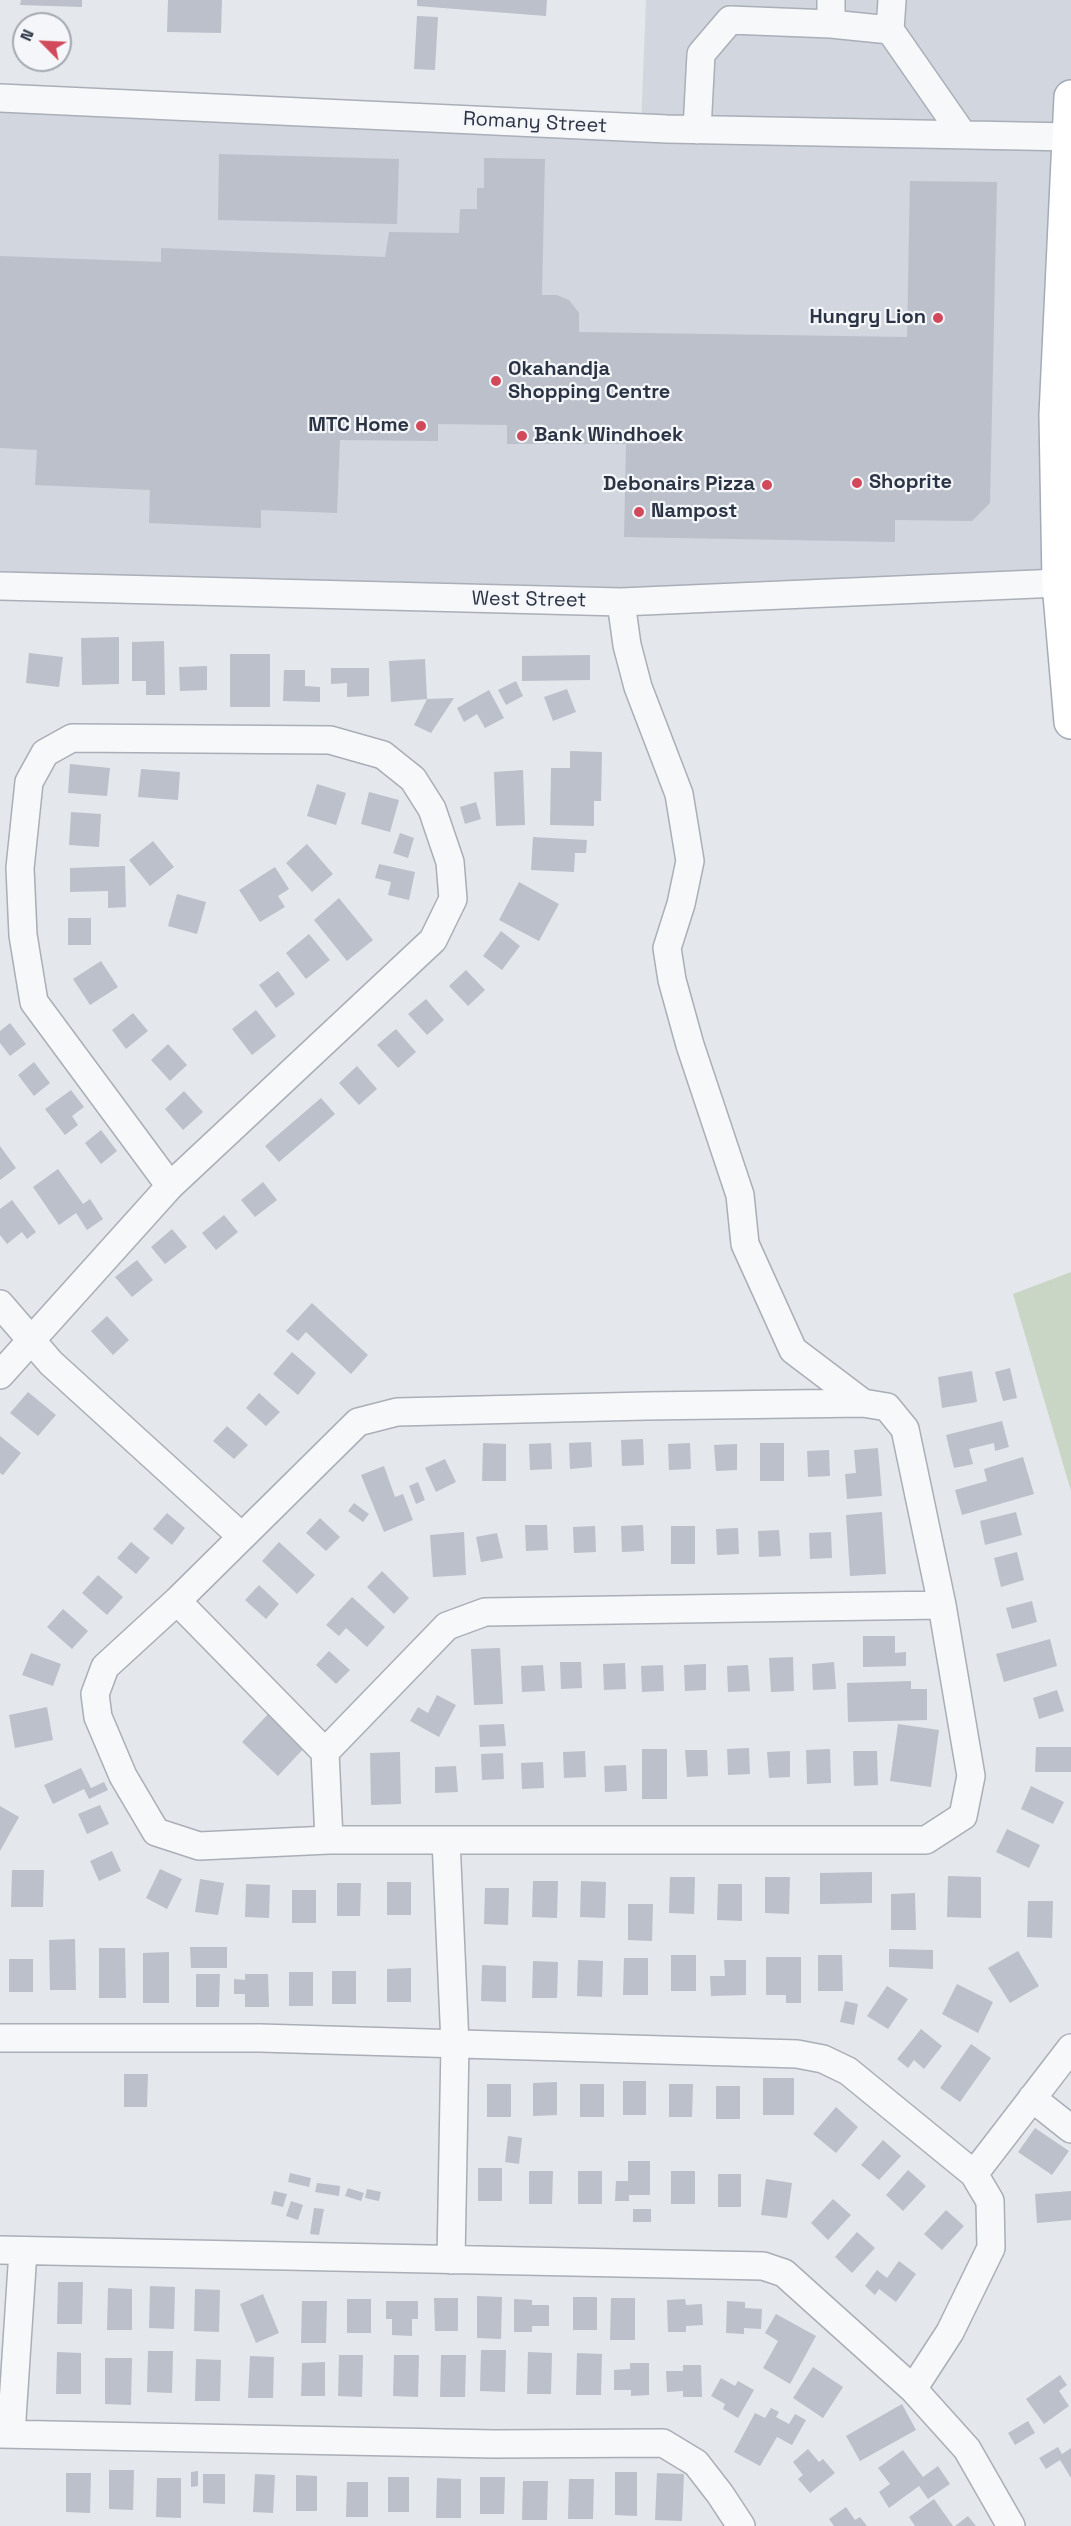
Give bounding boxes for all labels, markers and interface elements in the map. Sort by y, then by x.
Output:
north arrow [12,12,72,72]
text: N [15,26,39,44]
street label: Romany Street [462,107,608,139]
place label: Hungry Lion [809,306,926,330]
marker: Hungry Lion [931,311,945,325]
place label: Okahandja Shopping Centre [508,358,670,405]
marker: Okahandja Shopping Centre [489,374,503,388]
place label: MTC Home [308,414,409,438]
marker: MTC Home [414,419,428,433]
place label: Bank Windhoek [534,424,683,448]
marker: Bank Windhoek [515,429,529,443]
place label: Shoprite [869,471,952,495]
place label: Debonairs Pizza [603,473,755,497]
marker: Shoprite [850,476,864,490]
marker: Debonairs Pizza [760,478,774,492]
place label: Nampost [651,500,737,524]
marker: Nampost [632,505,646,519]
street label: West Street [471,587,587,613]

